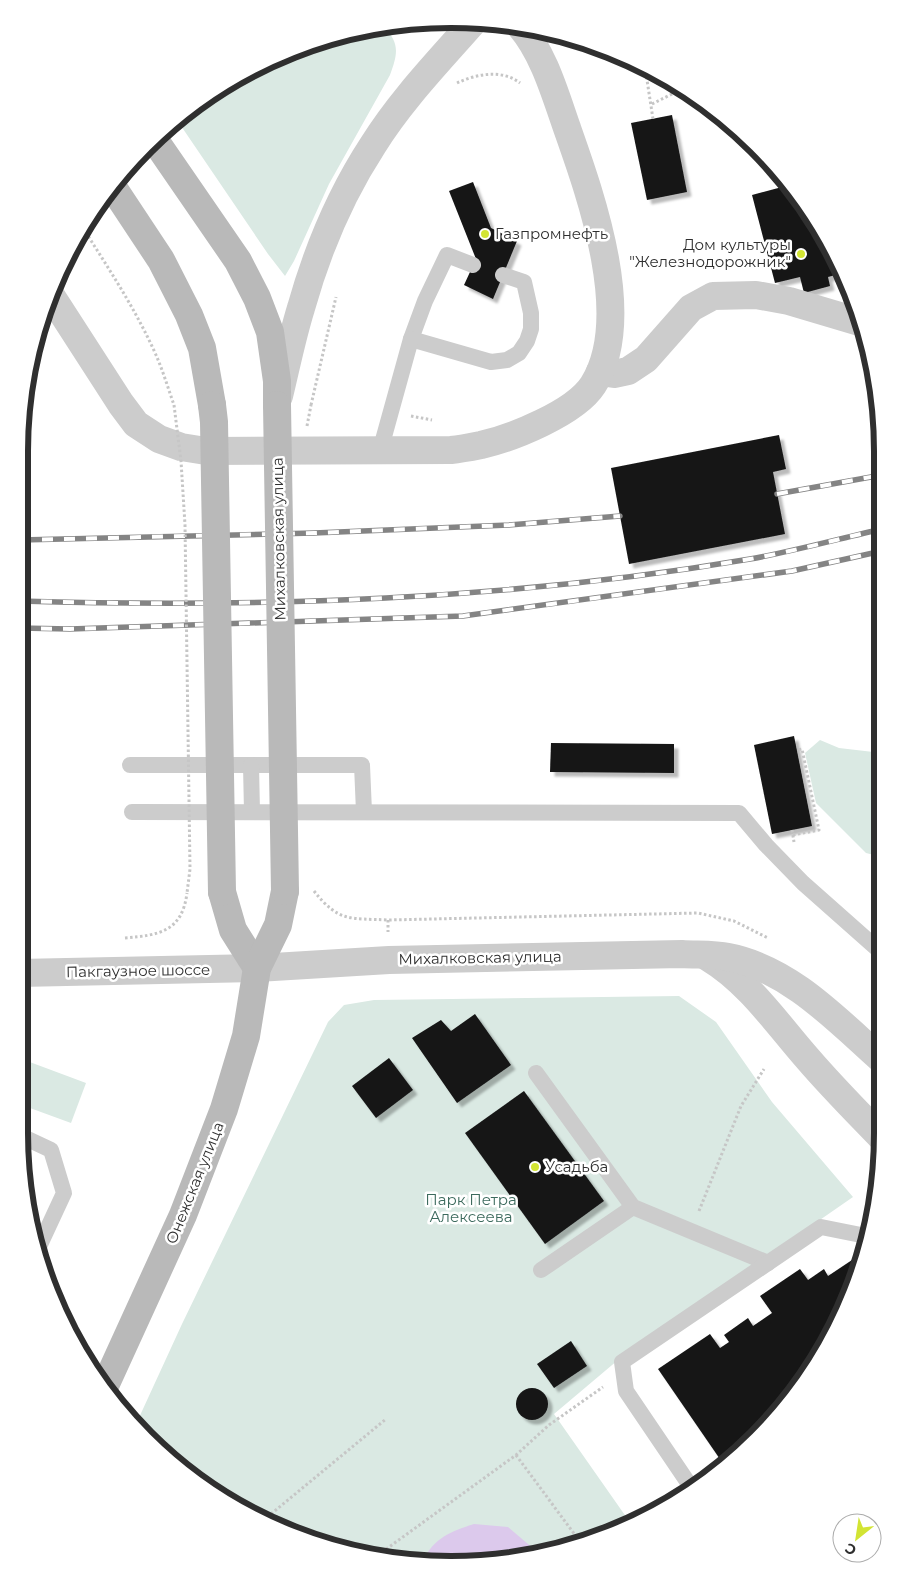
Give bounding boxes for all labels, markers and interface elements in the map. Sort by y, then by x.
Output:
place label: Газпромнефть [495,224,608,243]
marker: Газпромнефть [479,228,491,240]
place label: Дом культуры "Железнодорожник" [629,235,791,271]
marker: Дом культуры "Железнодорожник" [795,248,807,260]
street label: Михалковская улица [268,457,289,621]
street label: Михалковская улица [398,947,562,968]
street label: Пакгаузное шоссе [66,960,210,981]
street label: Онежская улица [161,1119,228,1246]
place label: Усадьба [545,1157,608,1176]
marker: Усадьба [529,1161,541,1173]
park label: Парк Петра Алексеева [425,1190,517,1226]
north arrow [832,1513,882,1563]
text: С [842,1539,859,1560]

